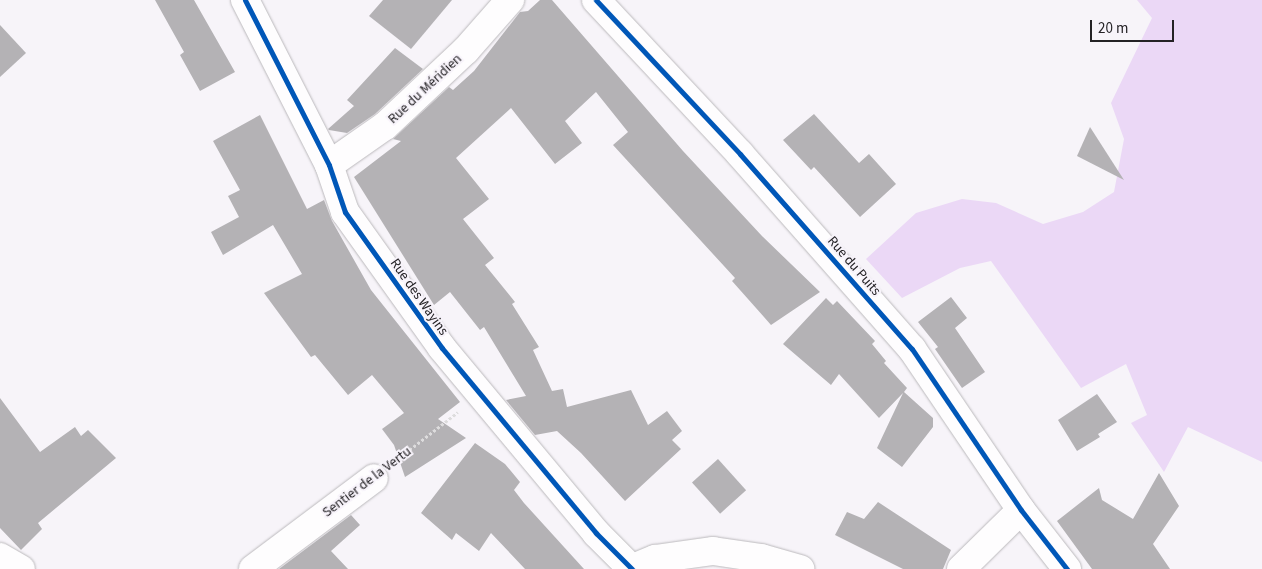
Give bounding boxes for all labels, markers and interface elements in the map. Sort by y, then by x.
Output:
scale bar [1092,10,1176,42]
text: 20 m [1098,18,1128,39]
street label: Rue du Méridien [385,51,465,127]
street label: Rue du Puits [824,233,884,299]
street label: Rue des Wayins [386,255,452,339]
street label: Sentier de la Vertu [319,443,415,521]

